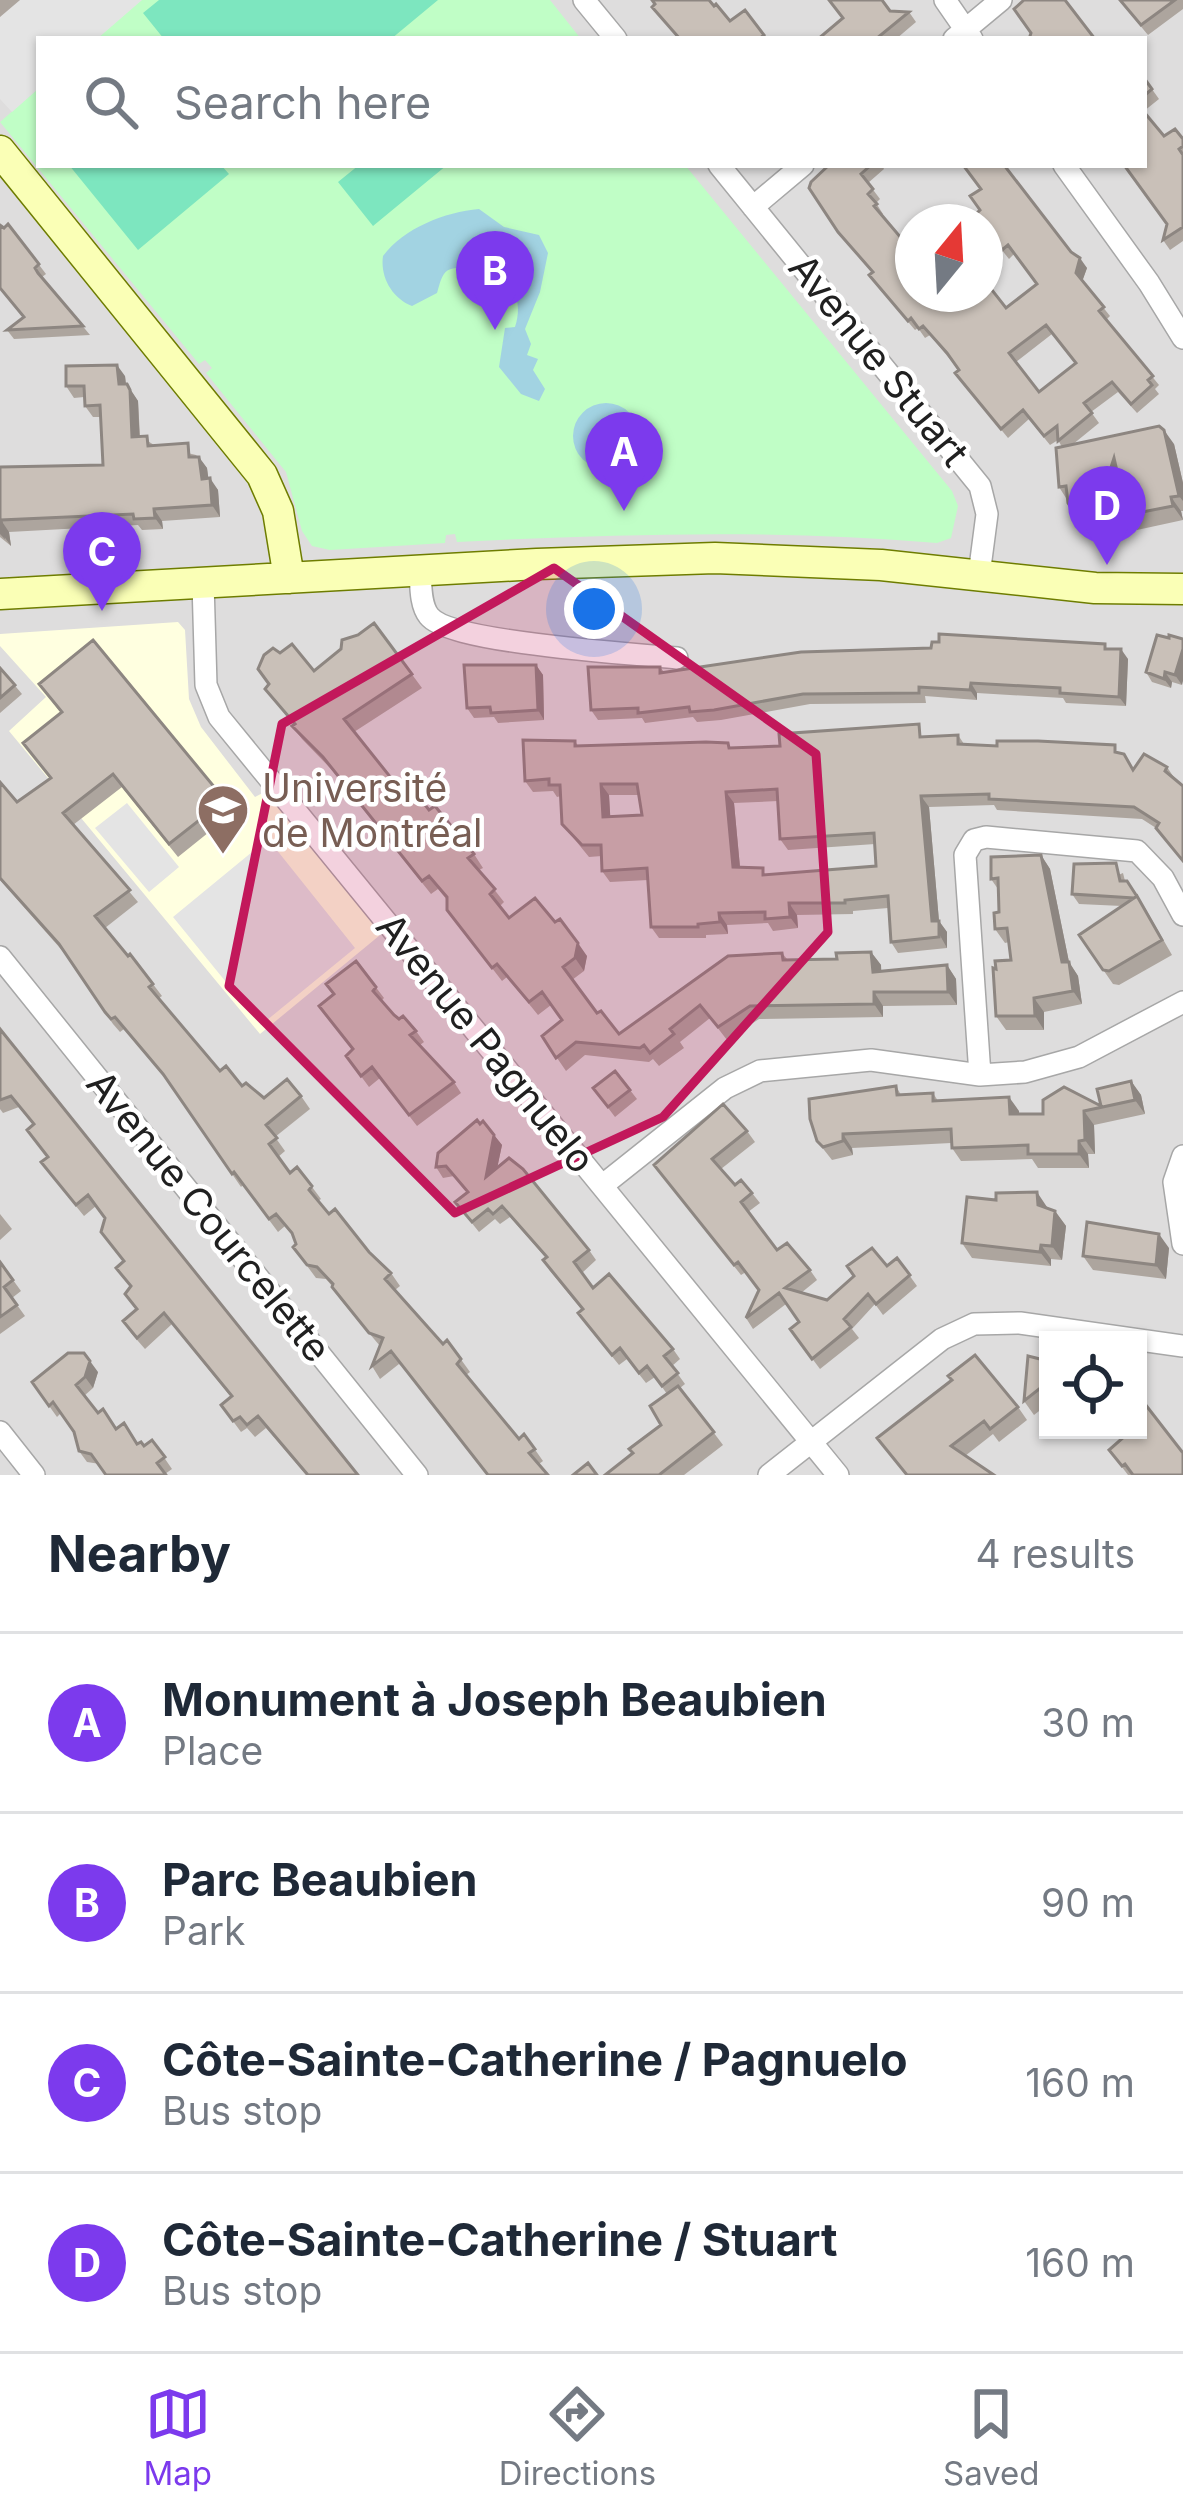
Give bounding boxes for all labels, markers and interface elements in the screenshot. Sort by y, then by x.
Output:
search box [36,36,1147,168]
icon: search [78,69,144,135]
text: Search here [174,75,431,130]
north arrow [895,204,1003,312]
pin: B [456,231,534,330]
street label: Avenue Stuart [780,244,979,475]
pin: A [585,412,663,511]
pin: D [1068,466,1146,565]
pin: C [63,512,141,611]
your location [564,579,624,639]
place label: Université de Montréal [262,764,483,856]
school or university icon: Université de Montréal [195,782,251,856]
street label: Avenue Pagnuelo [367,903,605,1182]
street label: Avenue Courcelette [78,1061,341,1371]
map controls [1039,1331,1147,1439]
button: locate [1039,1331,1147,1439]
text: Nearby [48,1523,231,1584]
text: 4 results [975,1530,1135,1577]
text: Monument à Joseph Beaubien [162,1672,827,1727]
text: A [72,1699,102,1746]
text: 30 m [1041,1699,1135,1746]
text: Place [162,1727,263,1774]
text: Parc Beaubien [162,1852,478,1907]
text: B [74,1879,100,1926]
text: 90 m [1041,1879,1135,1926]
text: Park [162,1907,246,1954]
text: Côte-Sainte-Catherine / Pagnuelo [162,2032,908,2087]
text: C [73,2059,101,2106]
text: 160 m [1025,2059,1135,2106]
text: Bus stop [162,2087,322,2134]
text: Côte-Sainte-Catherine / Stuart [162,2212,838,2267]
text: D [73,2239,101,2286]
text: 160 m [1025,2239,1135,2286]
text: Bus stop [162,2267,322,2314]
tab: Map [143,2381,212,2493]
tab: Directions [499,2381,656,2493]
tab: Saved [943,2381,1040,2493]

